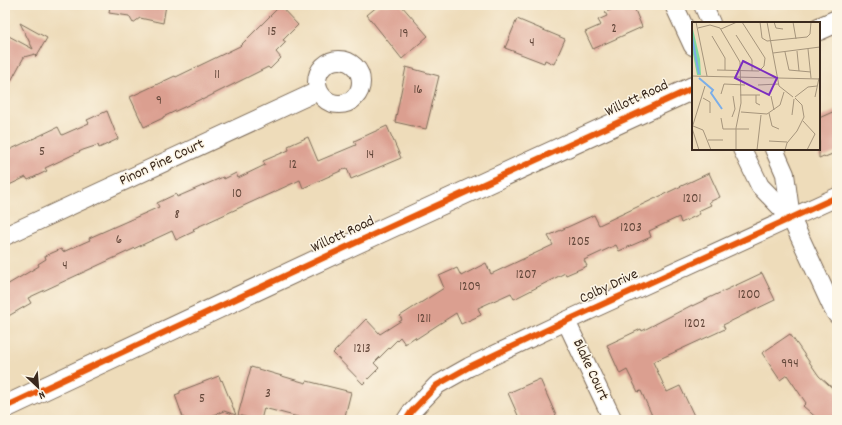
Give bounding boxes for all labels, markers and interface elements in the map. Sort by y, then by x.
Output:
house number: 2 [611,20,617,39]
inset map [692,22,820,150]
house number: 15 [268,23,276,42]
house number: 19 [400,25,408,44]
house number: 4 [529,34,535,53]
house number: 11 [214,66,220,85]
street label: Willott Road [602,75,672,123]
house number: 16 [413,81,423,100]
house number: 9 [156,92,162,111]
street label: Pinon Pine Court [116,133,209,192]
house number: 5 [39,143,45,162]
house number: 14 [366,146,374,165]
house number: 12 [289,156,297,175]
house number: 10 [232,185,242,204]
house number: 1201 [683,190,701,209]
house number: 8 [174,206,180,225]
street label: Willott Road [308,211,378,259]
house number: 1203 [620,219,642,238]
house number: 6 [116,231,122,250]
house number: 1205 [568,233,590,252]
house number: 4 [62,257,68,276]
street label: Colby Drive [576,264,642,310]
house number: 1207 [516,266,536,285]
house number: 1209 [459,278,481,297]
house number: 1200 [738,286,760,305]
house number: 1211 [417,310,431,329]
house number: 1202 [684,315,706,334]
street label: Blake Court [566,336,614,405]
house number: 1213 [353,340,371,359]
house number: 994 [781,355,799,374]
north arrow [18,367,58,407]
house number: 3 [265,385,271,404]
text: N [35,386,47,403]
house number: 5 [199,390,205,409]

